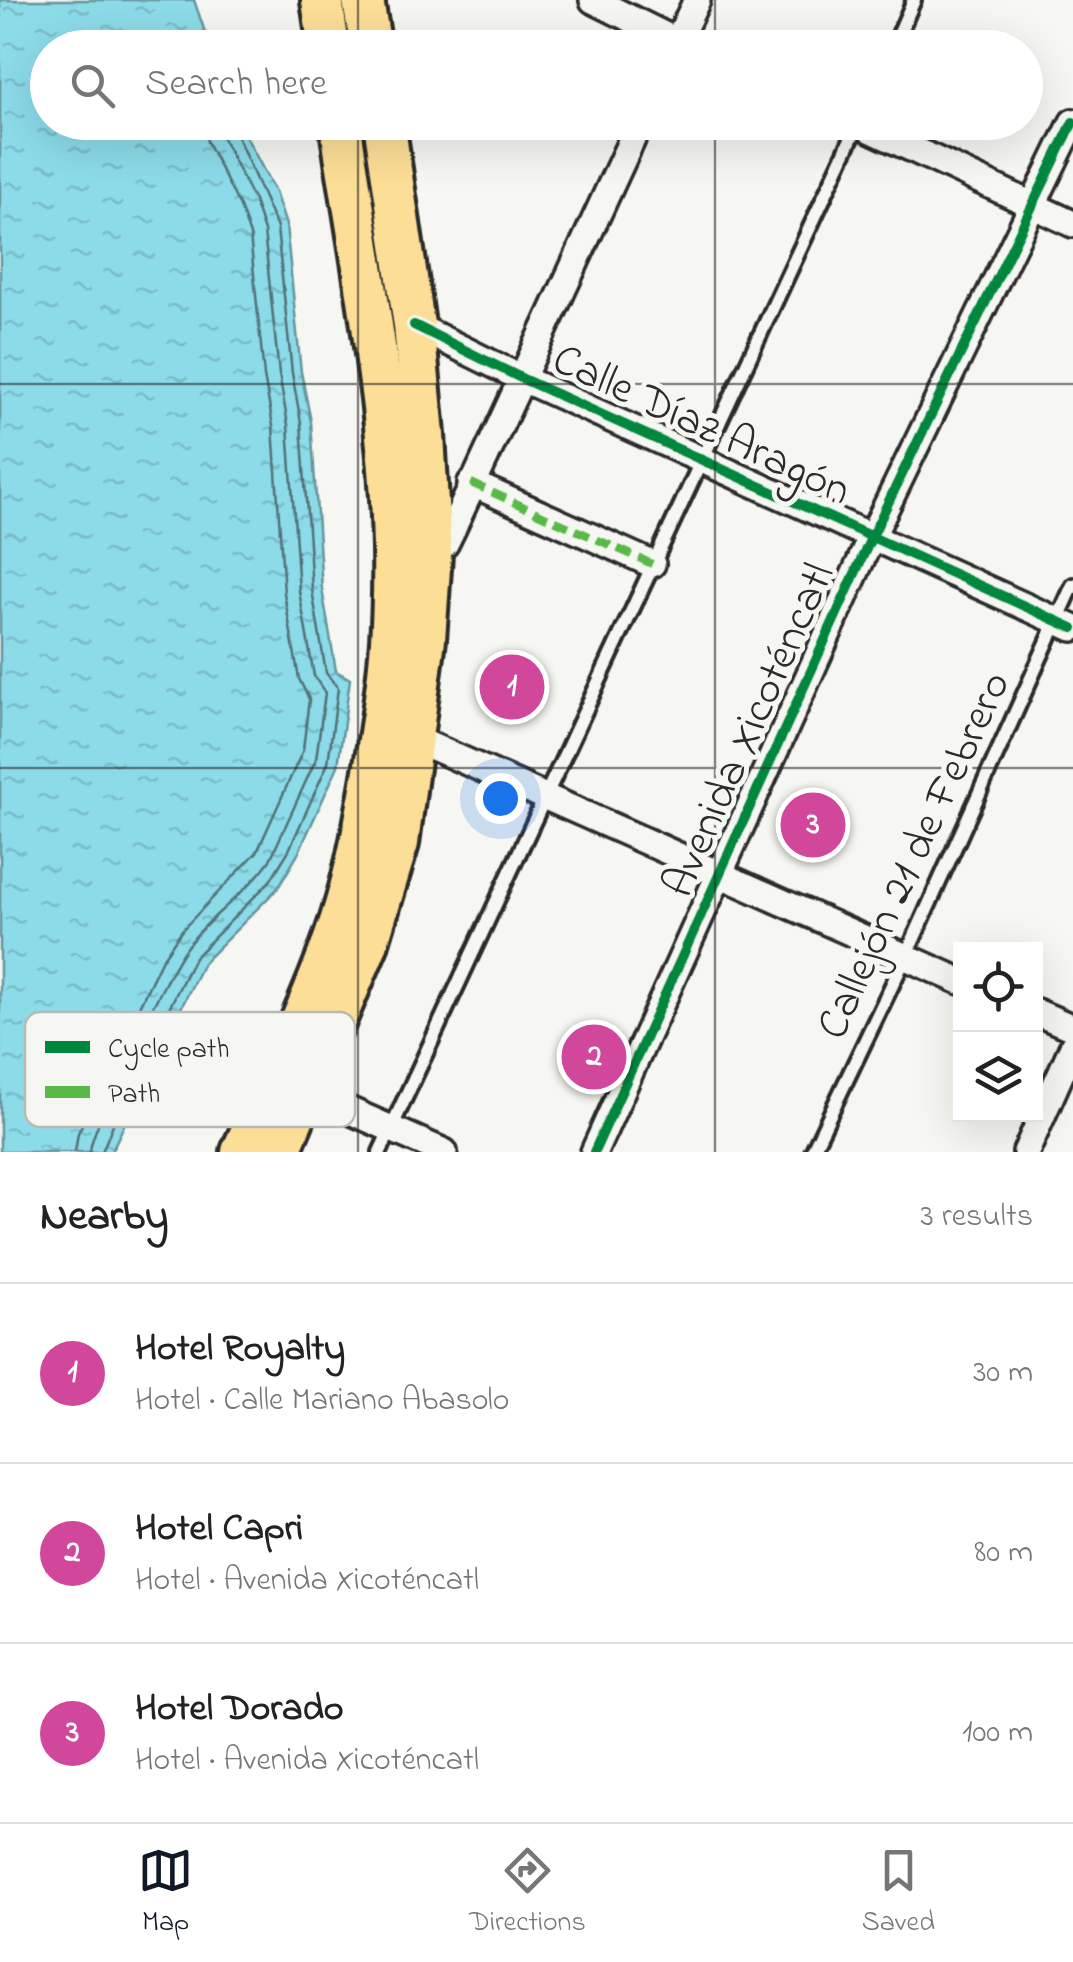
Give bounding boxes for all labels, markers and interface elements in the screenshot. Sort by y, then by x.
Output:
search box [30,30,1043,140]
text: Search here [145,57,327,113]
icon: search [65,58,120,113]
street label: Calle Díaz Aragón [540,328,861,526]
street label: Avenida Xicoténcatl [647,553,854,909]
pin: 1 [480,650,544,724]
street label: Callejón 21 de Febrero [801,661,1030,1051]
your location [475,773,526,824]
pin: 3 [780,788,846,862]
map controls [953,942,1043,1122]
button: locate [953,942,1043,1032]
legend [25,1012,355,1127]
pin: 2 [562,1020,626,1094]
text: Cycle path [108,1030,230,1071]
button: layers [953,1032,1043,1122]
text: Path [108,1075,160,1116]
text: Nearby [40,1187,168,1248]
text: 3 results [921,1194,1033,1241]
text: Hotel Royalty [135,1322,345,1378]
text: 1 [67,1350,78,1397]
text: 30 m [973,1350,1033,1397]
text: Hotel · Calle Mariano Abasolo [135,1378,509,1425]
text: Hotel Capri [135,1502,303,1558]
text: 2 [65,1530,80,1577]
text: 80 m [974,1530,1033,1577]
text: Hotel · Avenida Xicoténcatl [135,1558,479,1605]
text: Hotel Dorado [135,1682,344,1738]
text: 3 [66,1710,79,1757]
text: 100 m [962,1710,1033,1757]
text: Hotel · Avenida Xicoténcatl [135,1738,479,1785]
tab: Map [138,1843,193,1944]
tab: Directions [469,1843,586,1944]
tab: Saved [862,1843,935,1944]

